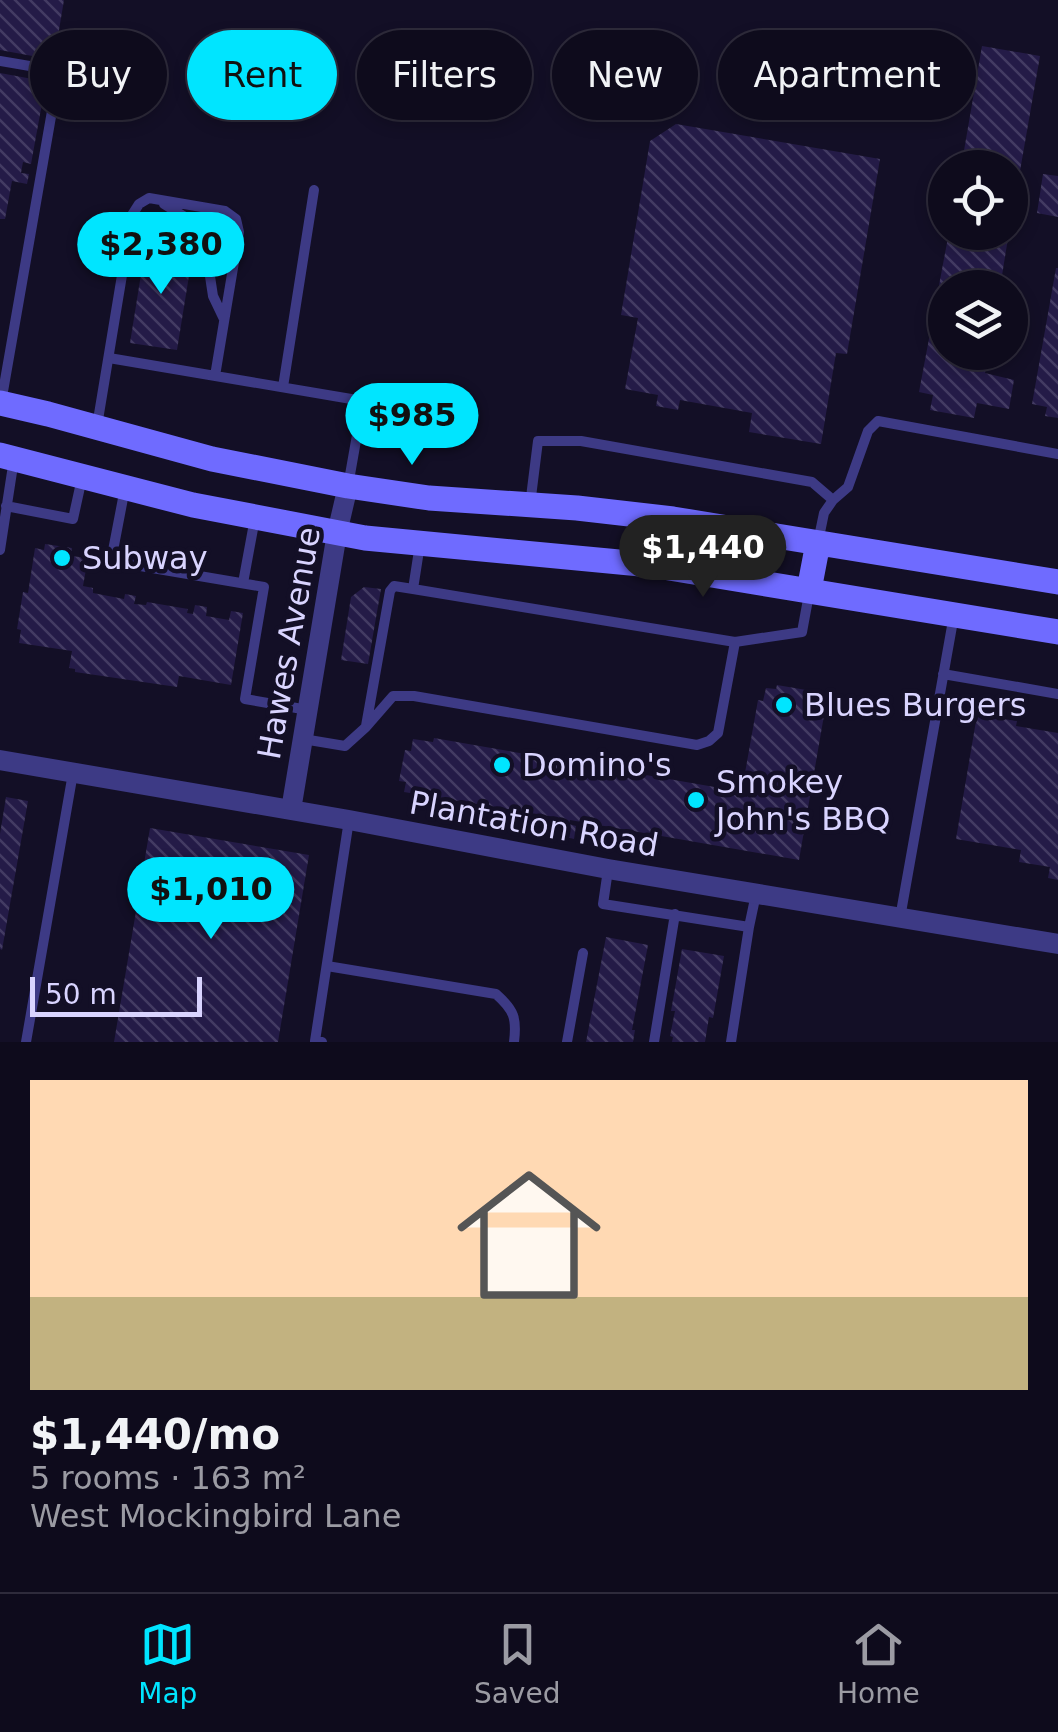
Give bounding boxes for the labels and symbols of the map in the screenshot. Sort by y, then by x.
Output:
pin: $2,380 [80,212,242,297]
pin: $985 [353,383,471,468]
pin: $1,440 [622,515,784,600]
street label: Hawes Avenue [250,524,328,762]
place label: Subway [82,539,208,577]
marker: Subway [51,547,73,569]
place label: Blues Burgers [804,686,1026,724]
marker: Blues Burgers [773,694,795,716]
place label: Domino's [522,746,672,784]
marker: Domino's [491,754,513,776]
place label: Smokey John's BBQ [714,763,890,838]
street label: Plantation Road [407,783,661,865]
marker: Smokey John's BBQ [685,789,707,811]
pin: $1,010 [130,857,292,942]
scale bar [30,972,202,1016]

